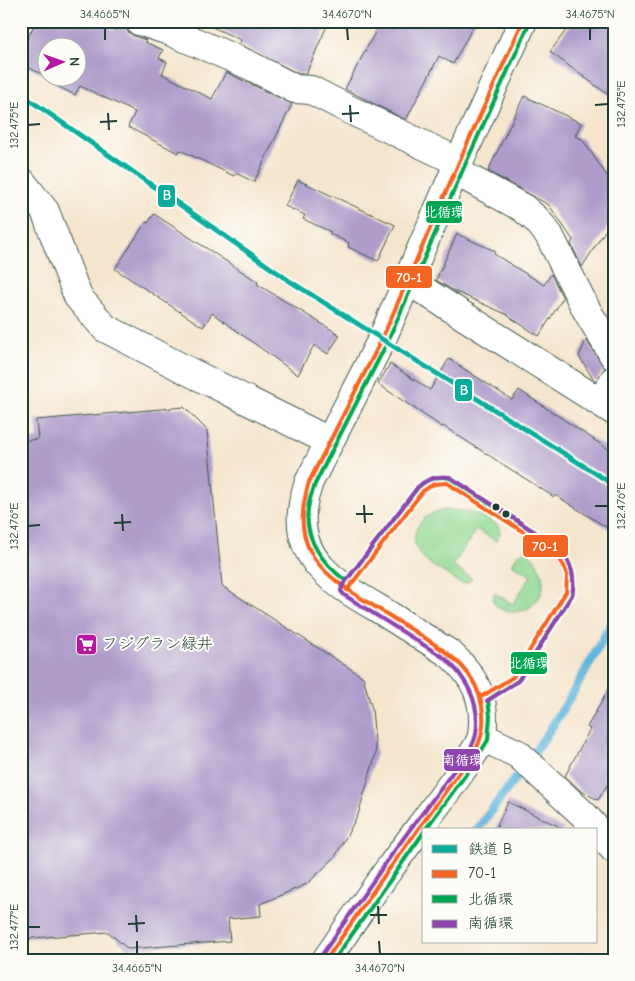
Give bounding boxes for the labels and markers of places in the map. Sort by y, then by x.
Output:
unlabelled marker [491,502,501,512]
unlabelled marker [501,509,511,519]
supermarket icon: フジグラン緑井 [74,632,98,656]
place label: フジグラン緑井 [102,635,213,653]

